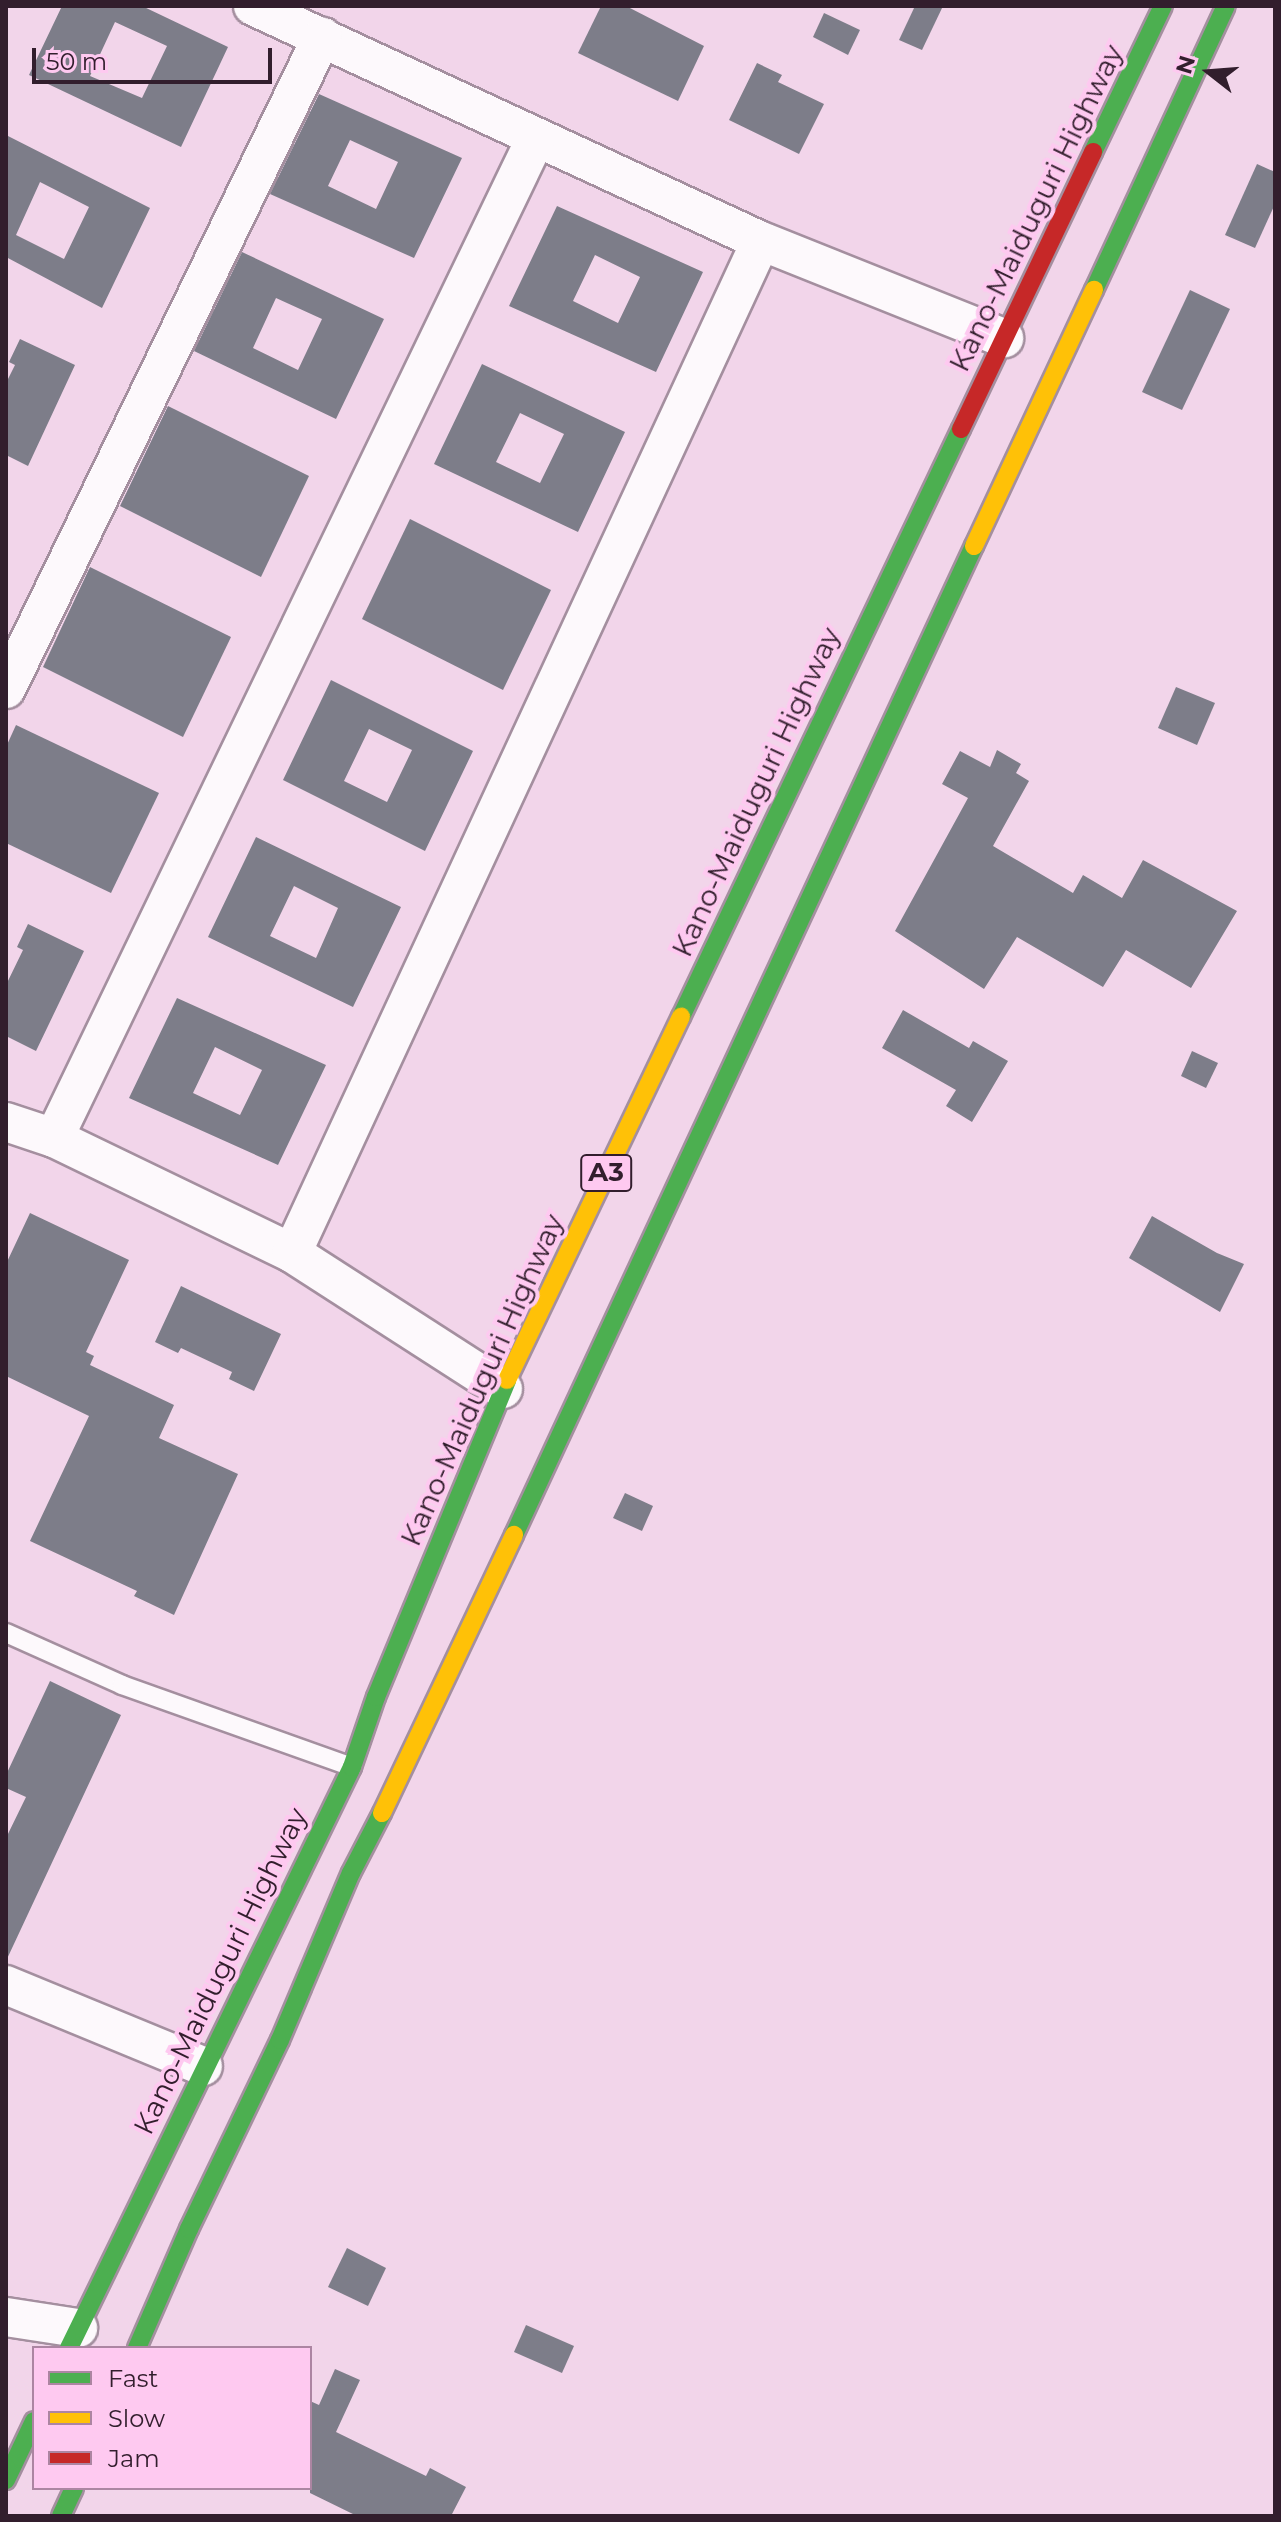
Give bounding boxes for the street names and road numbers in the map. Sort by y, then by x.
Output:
street label: Kano-Maiduguri Highway [942,39,1130,377]
street label: Kano-Maiduguri Highway [665,622,847,962]
road number: A3 [580,1151,632,1195]
street label: Kano-Maiduguri Highway [394,1209,570,1551]
street label: Kano-Maiduguri Highway [126,1802,314,2140]

